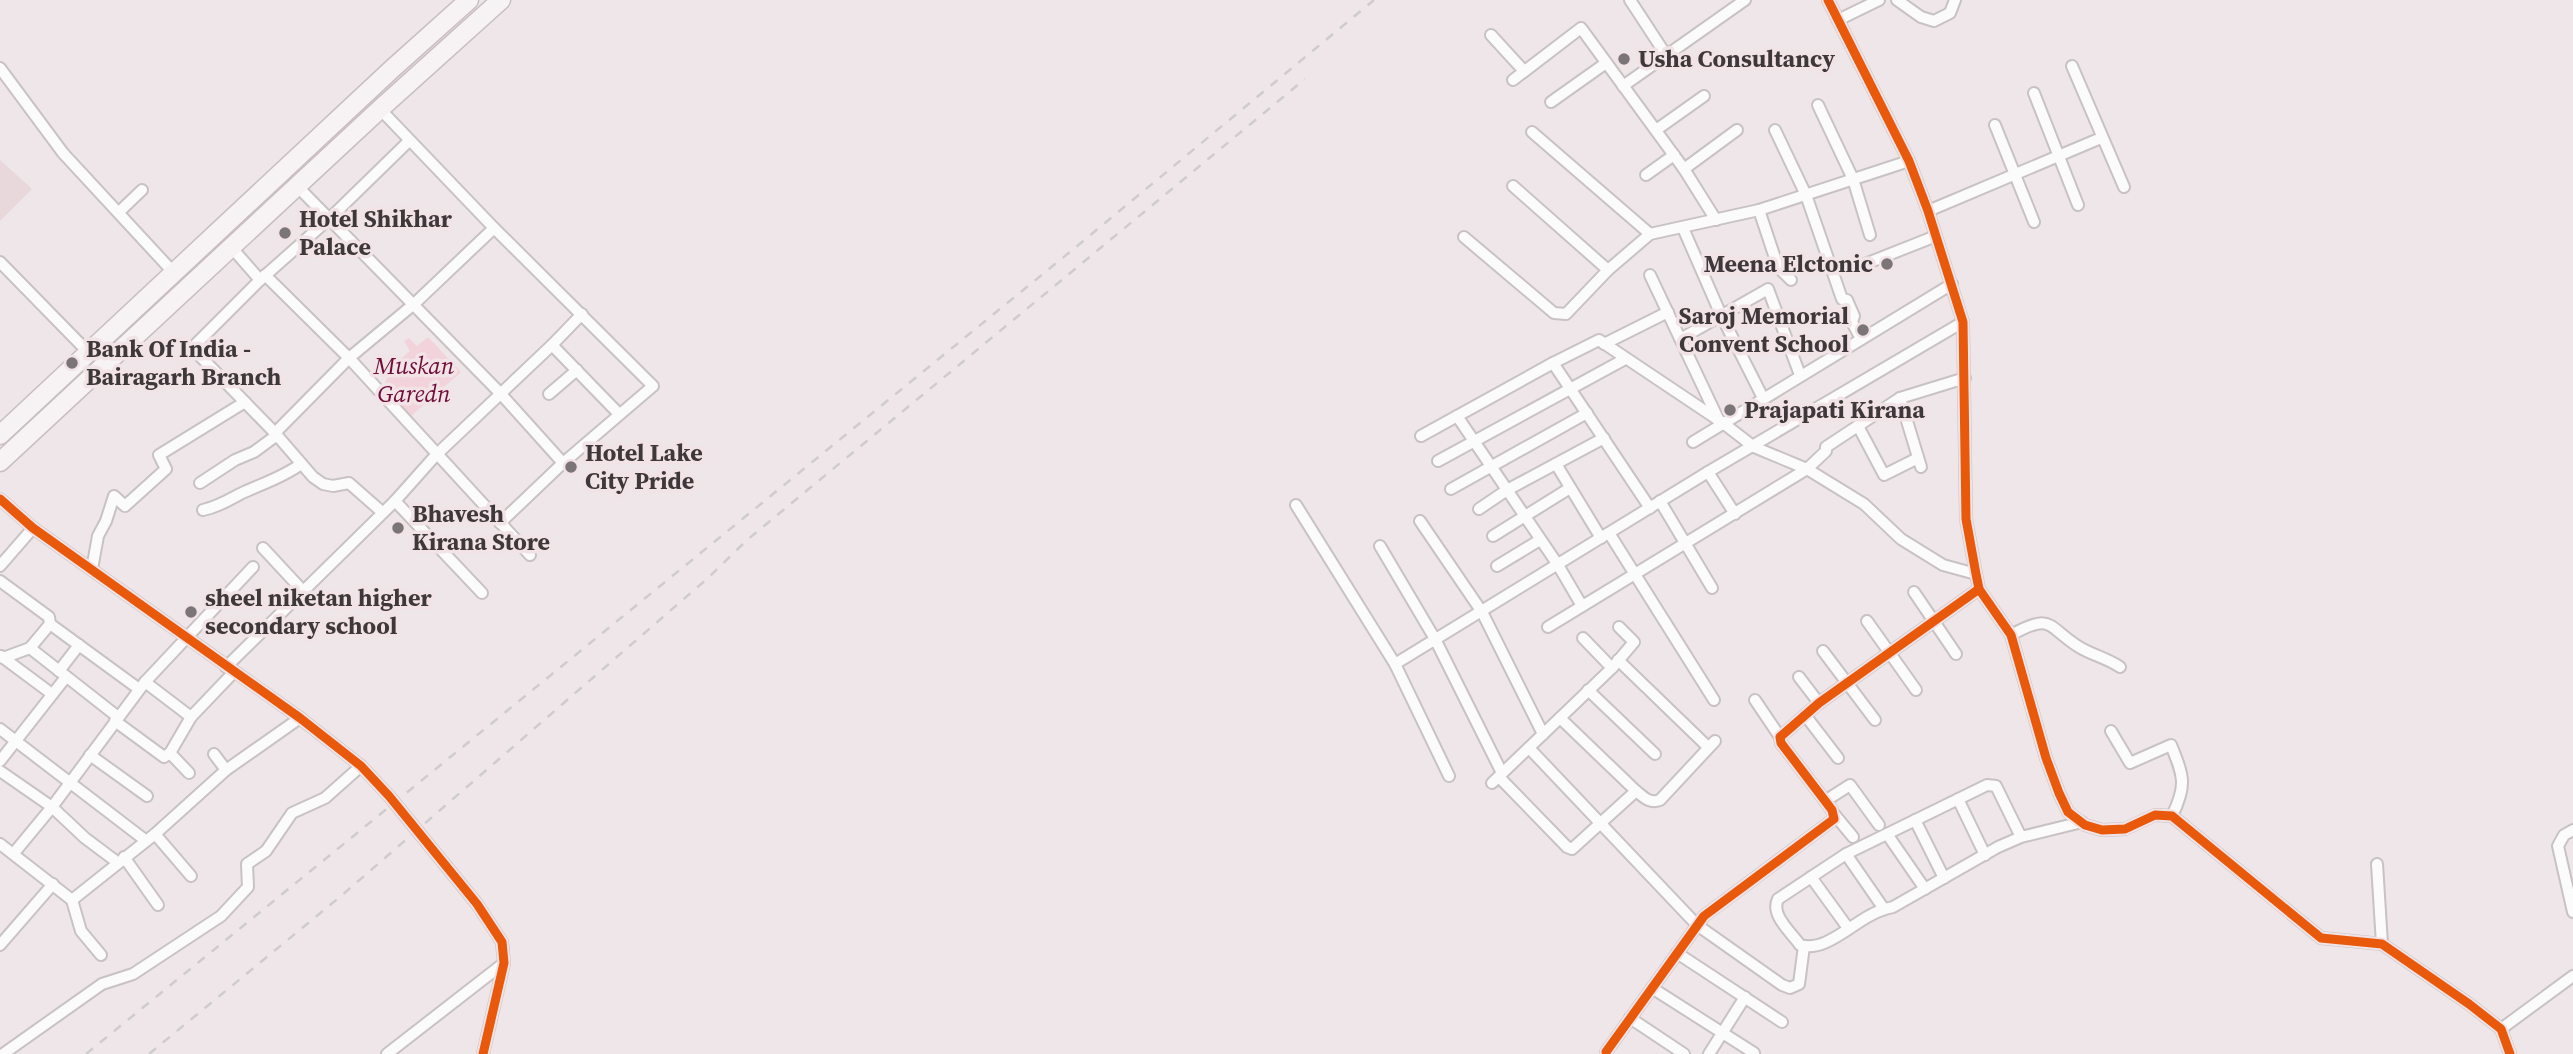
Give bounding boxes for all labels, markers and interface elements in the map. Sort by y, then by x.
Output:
place label: Usha Consultancy [1638,42,1835,75]
marker: Usha Consultancy [1616,51,1632,67]
place label: Hotel Shikhar Palace [299,202,453,263]
marker: Hotel Shikhar Palace [277,225,293,241]
place label: Meena Elctonic [1704,247,1873,280]
marker: Meena Elctonic [1879,256,1895,272]
place label: Saroj Memorial Convent School [1679,299,1849,360]
marker: Saroj Memorial Convent School [1855,322,1871,338]
place label: Bank Of India - Bairagarh Branch [86,332,281,393]
park label: Muskan Garedn [373,349,455,410]
marker: Bank Of India - Bairagarh Branch [64,355,80,371]
place label: Prajapati Kirana [1744,393,1925,426]
marker: Prajapati Kirana [1722,402,1738,418]
place label: Hotel Lake City Pride [585,436,703,497]
marker: Hotel Lake City Pride [563,459,579,475]
place label: Bhavesh Kirana Store [412,497,550,558]
marker: Bhavesh Kirana Store [390,520,406,536]
place label: sheel niketan higher secondary school [205,581,432,642]
marker: sheel niketan higher secondary school [183,604,199,620]

